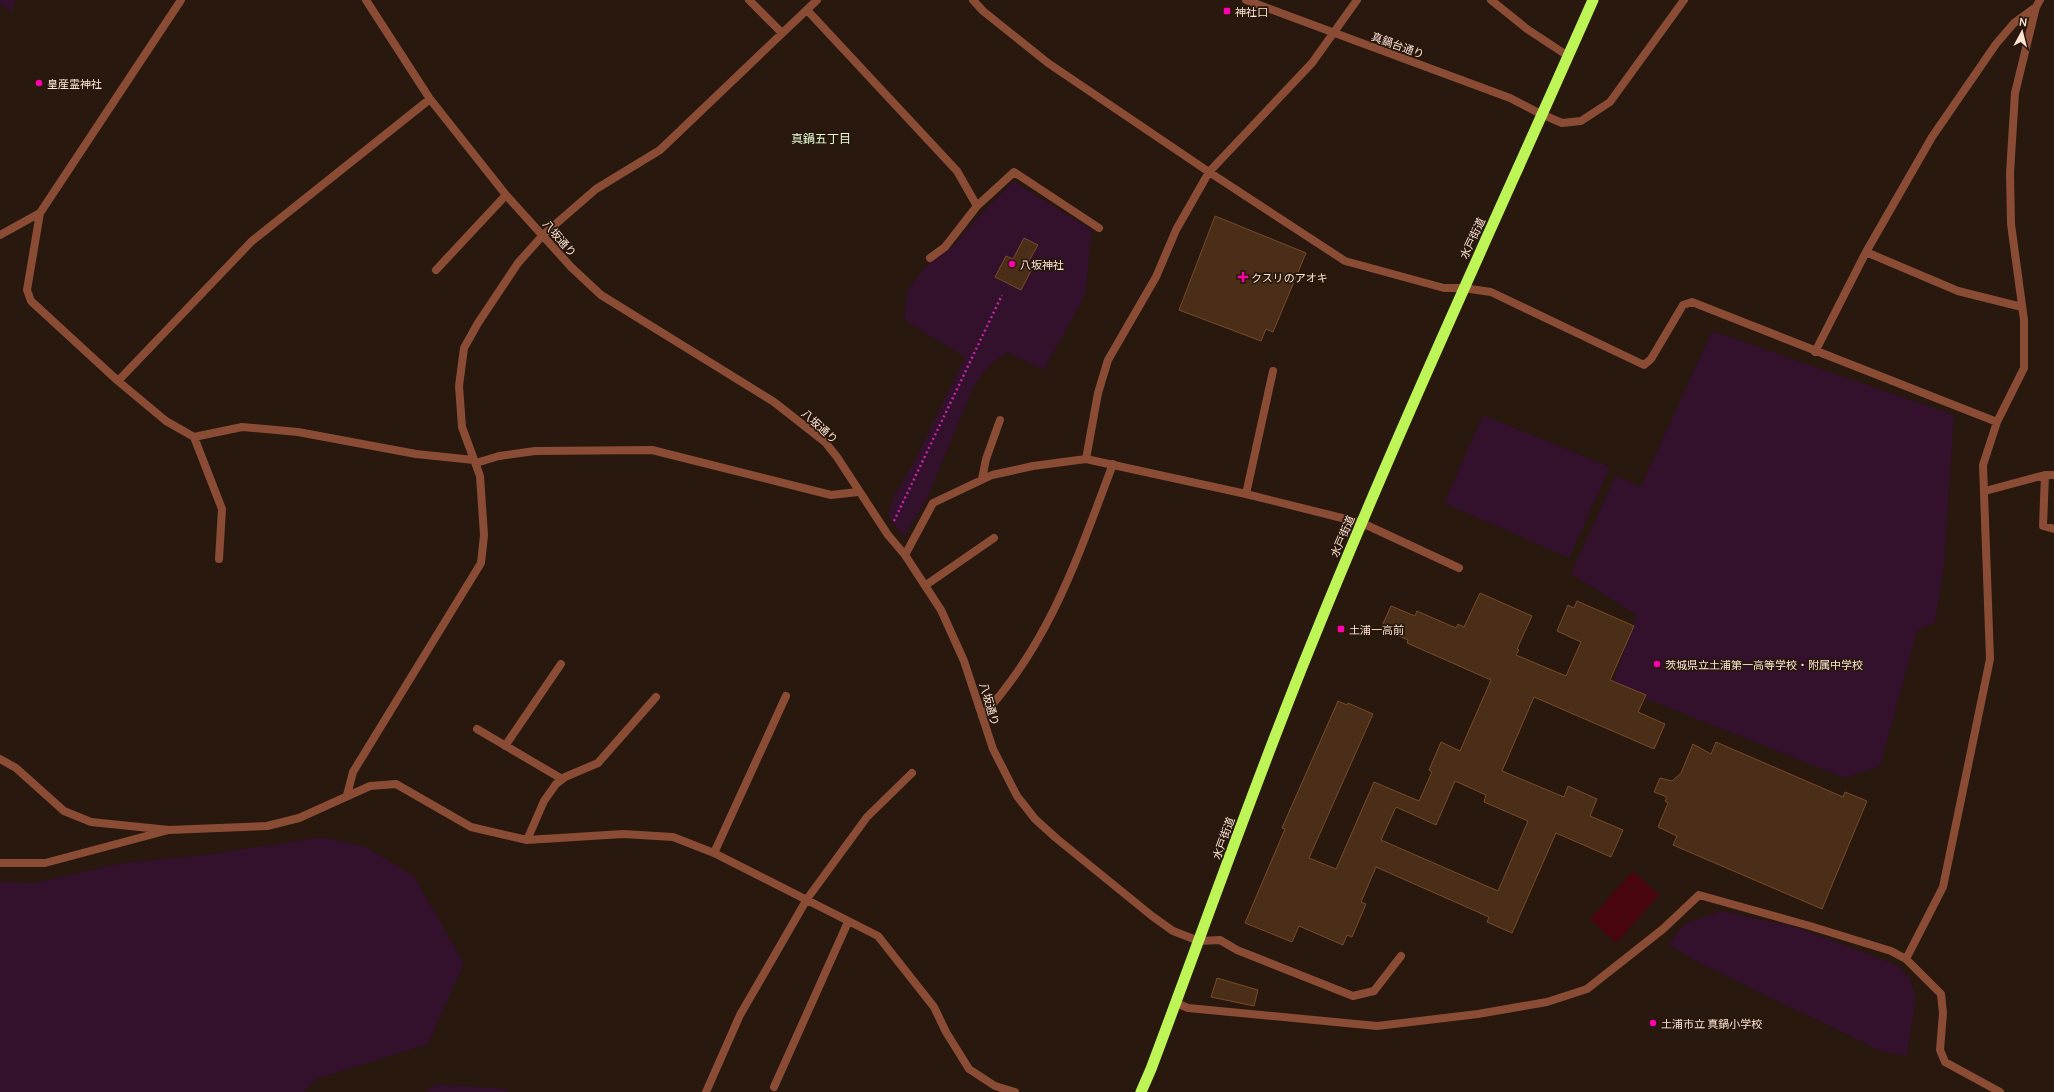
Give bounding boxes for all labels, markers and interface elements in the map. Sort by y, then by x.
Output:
place label: 神社口 [1235,4,1268,19]
marker: 神社口 [1222,6,1232,16]
north arrow [2002,12,2042,52]
text: N [2018,14,2028,30]
street label: 真鍋台通り [1370,29,1426,61]
place label: 皇産霊神社 [47,76,102,91]
marker: 皇産霊神社 [34,78,44,88]
district label: 真鍋五丁目 [791,130,851,147]
street label: 水戸街道 [1456,215,1488,261]
street label: 八坂通り [540,216,580,260]
place label: 八坂神社 [1020,257,1064,272]
marker: 八坂神社 [1007,259,1017,269]
place label: クスリのアオキ [1251,270,1328,285]
marker: クスリのアオキ [1238,272,1248,282]
street label: 八坂通り [799,406,841,446]
street label: 水戸街道 [1327,513,1357,559]
place label: 土浦一高前 [1349,622,1404,637]
marker: 土浦一高前 [1336,624,1346,634]
place label: 茨城県立土浦第一高等学校・附属中学校 [1665,657,1863,672]
marker: 茨城県立土浦第一高等学校・附属中学校 [1652,659,1662,669]
street label: 八坂通り [977,681,1003,727]
street label: 水戸街道 [1208,815,1238,861]
place label: 土浦市立 真鍋小学校 [1661,1016,1762,1031]
marker: 土浦市立 真鍋小学校 [1648,1018,1658,1028]

